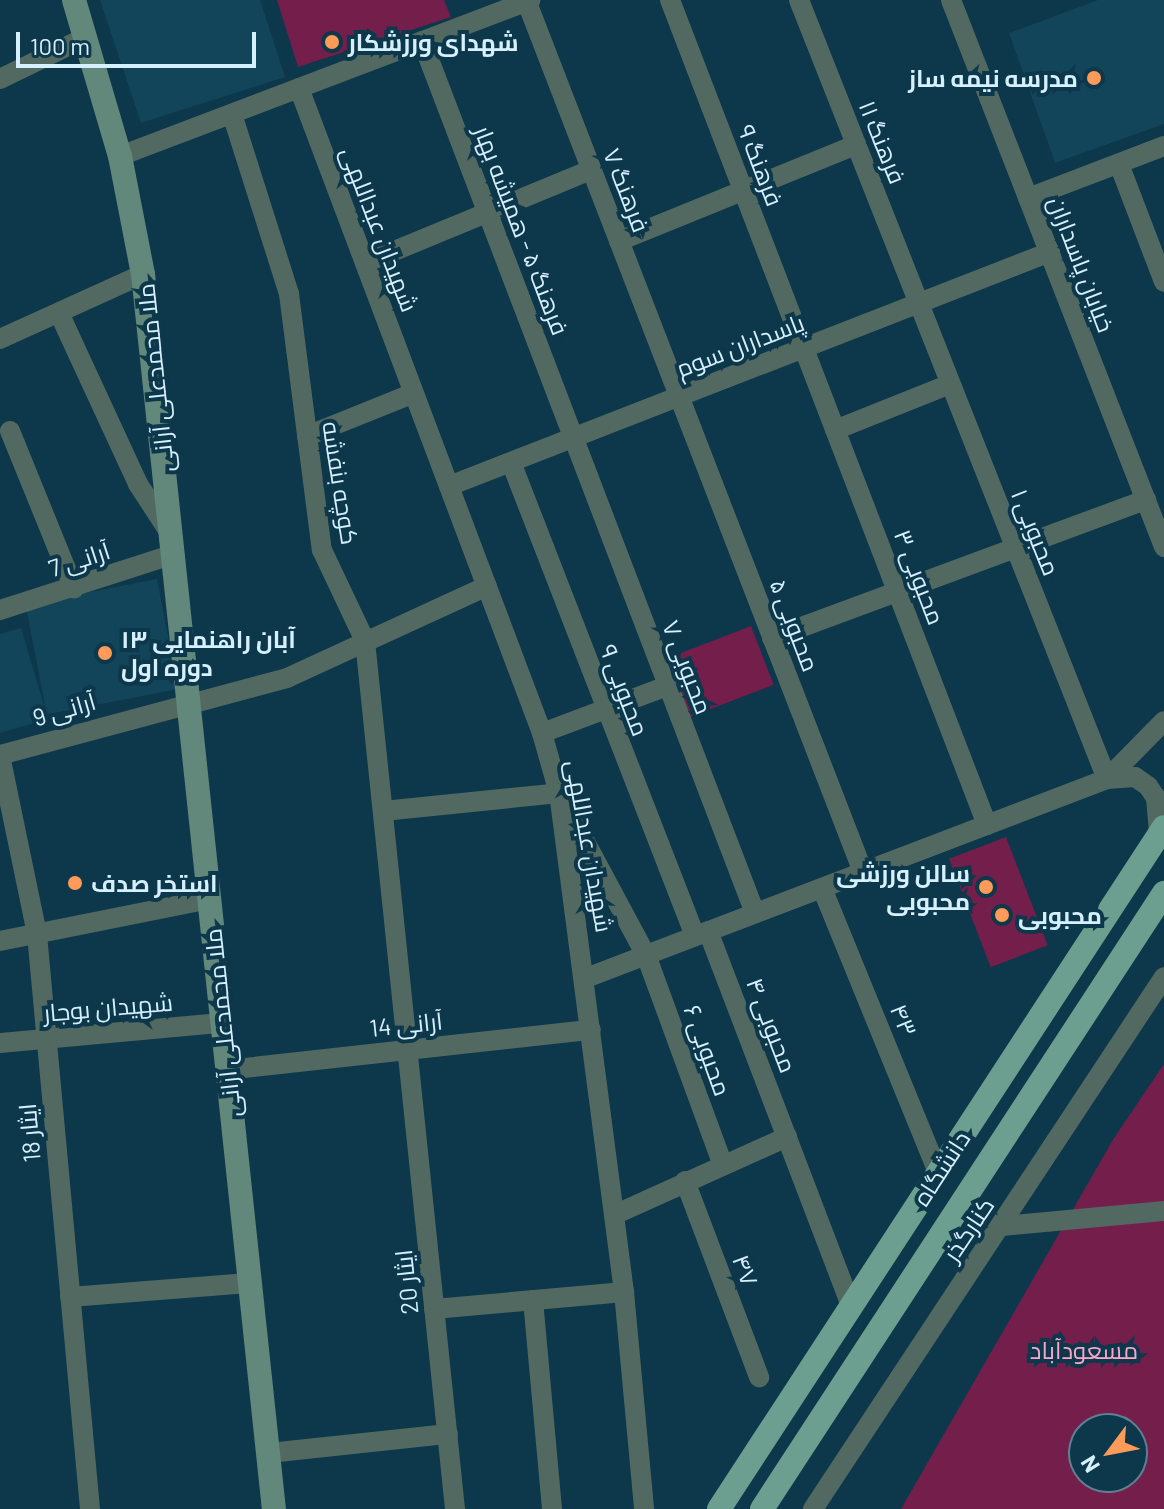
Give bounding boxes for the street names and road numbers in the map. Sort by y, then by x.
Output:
street label: فرهنگ ۱۱ [853,96,913,188]
street label: فرهنگ ۹ [732,120,790,210]
street label: فرهنگ ۵ - همیشه بهار [469,121,575,339]
street label: شهیدان عبداللهی [335,142,425,316]
street label: فرهنگ ۷ [598,144,656,236]
street label: خیابان پاسداران [1043,192,1121,336]
street label: ملا محمدعلی آرانی [131,282,179,474]
street label: پاسداران سوم [672,307,808,383]
street label: کوچه بنفشه [317,419,365,547]
street label: محبوبی ۱ [1006,485,1066,579]
street label: محبوبی ۳ [889,525,951,629]
street label: آرانی 7 [45,536,113,582]
street label: محبوبی ۵ [764,575,826,675]
street label: محبوبی ۷ [657,616,719,718]
street label: محبوبی ۹ [594,640,656,740]
street label: آرانی 9 [29,686,99,732]
street label: شهیدان عبداللهی [561,758,619,934]
street label: ملا محمدعلی آرانی [198,927,246,1119]
street label: محبوبی ۴ [741,974,803,1076]
street label: شهیدان بوجار [42,987,174,1027]
street label: ۴۳ [885,1000,923,1040]
street label: محبوبی ۶ [678,1001,738,1099]
street label: آرانی 14 [368,1006,444,1042]
street label: ایثار 18 [12,1102,46,1164]
street label: دانشگاه [906,1125,976,1211]
street label: کنارگذر [936,1192,1000,1266]
street label: ایثار 20 [388,1248,424,1316]
street label: ۴۷ [727,1250,765,1290]

